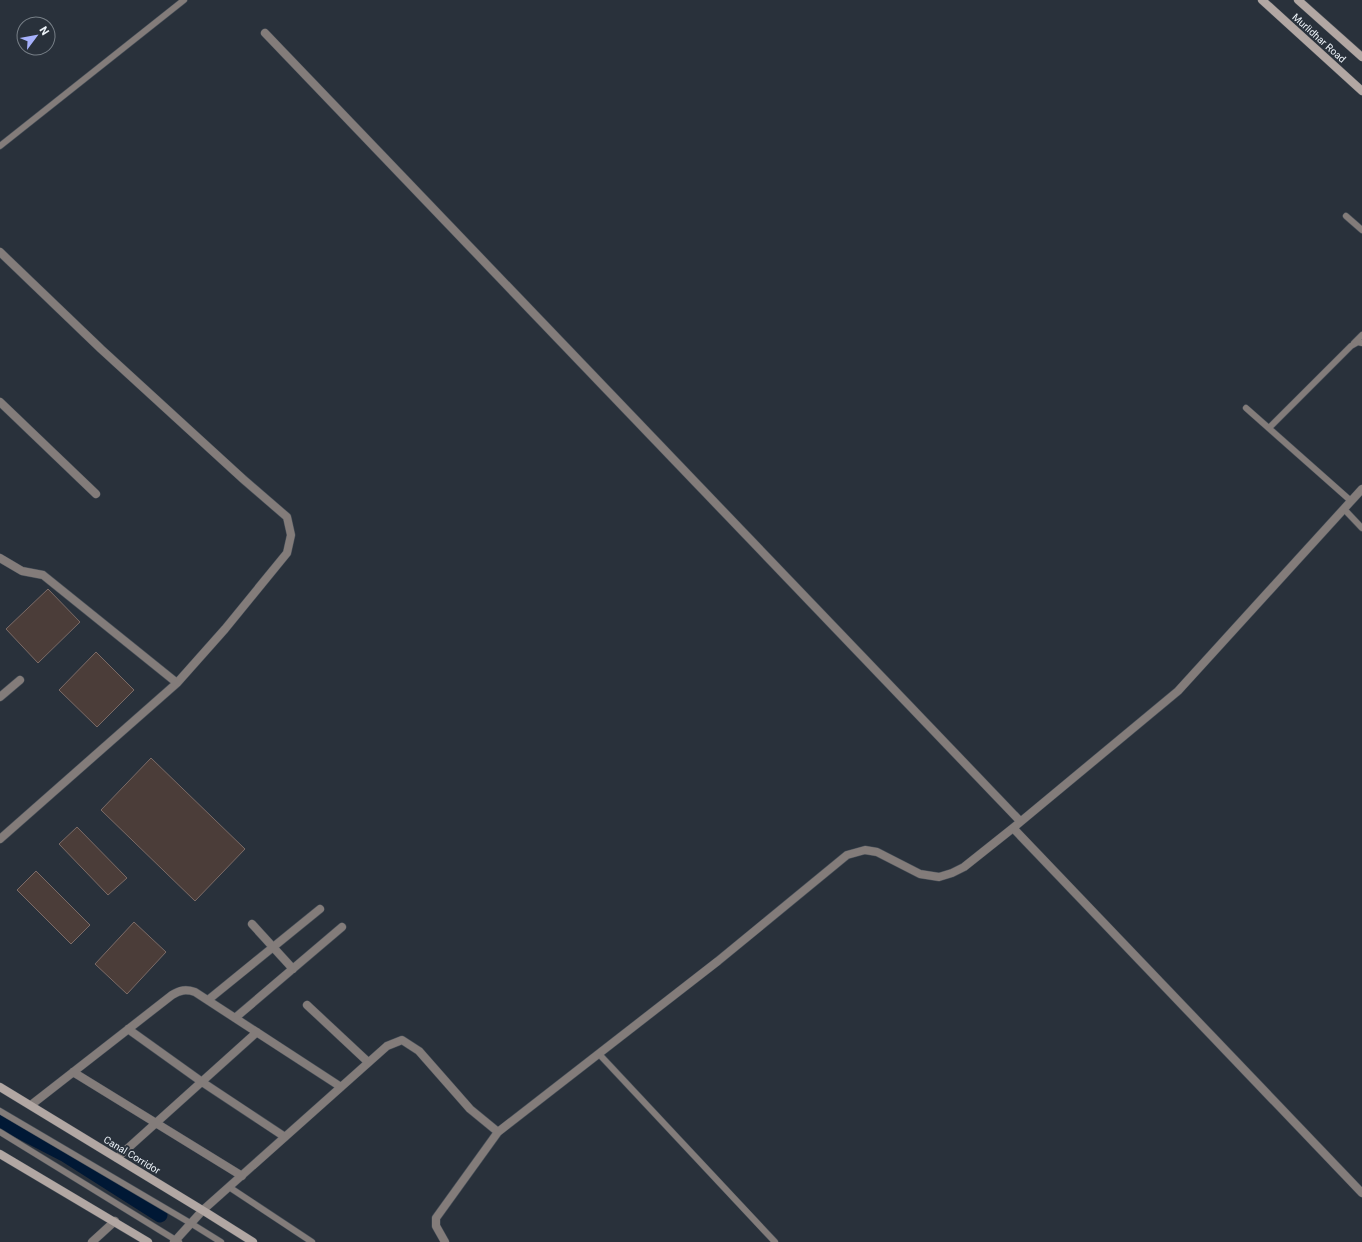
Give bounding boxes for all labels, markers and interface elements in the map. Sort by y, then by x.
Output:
street label: Murlidhar Road [1290,11,1348,65]
north arrow [16,16,56,56]
text: N [36,24,52,38]
street label: Canal Corridor [102,1134,163,1177]

